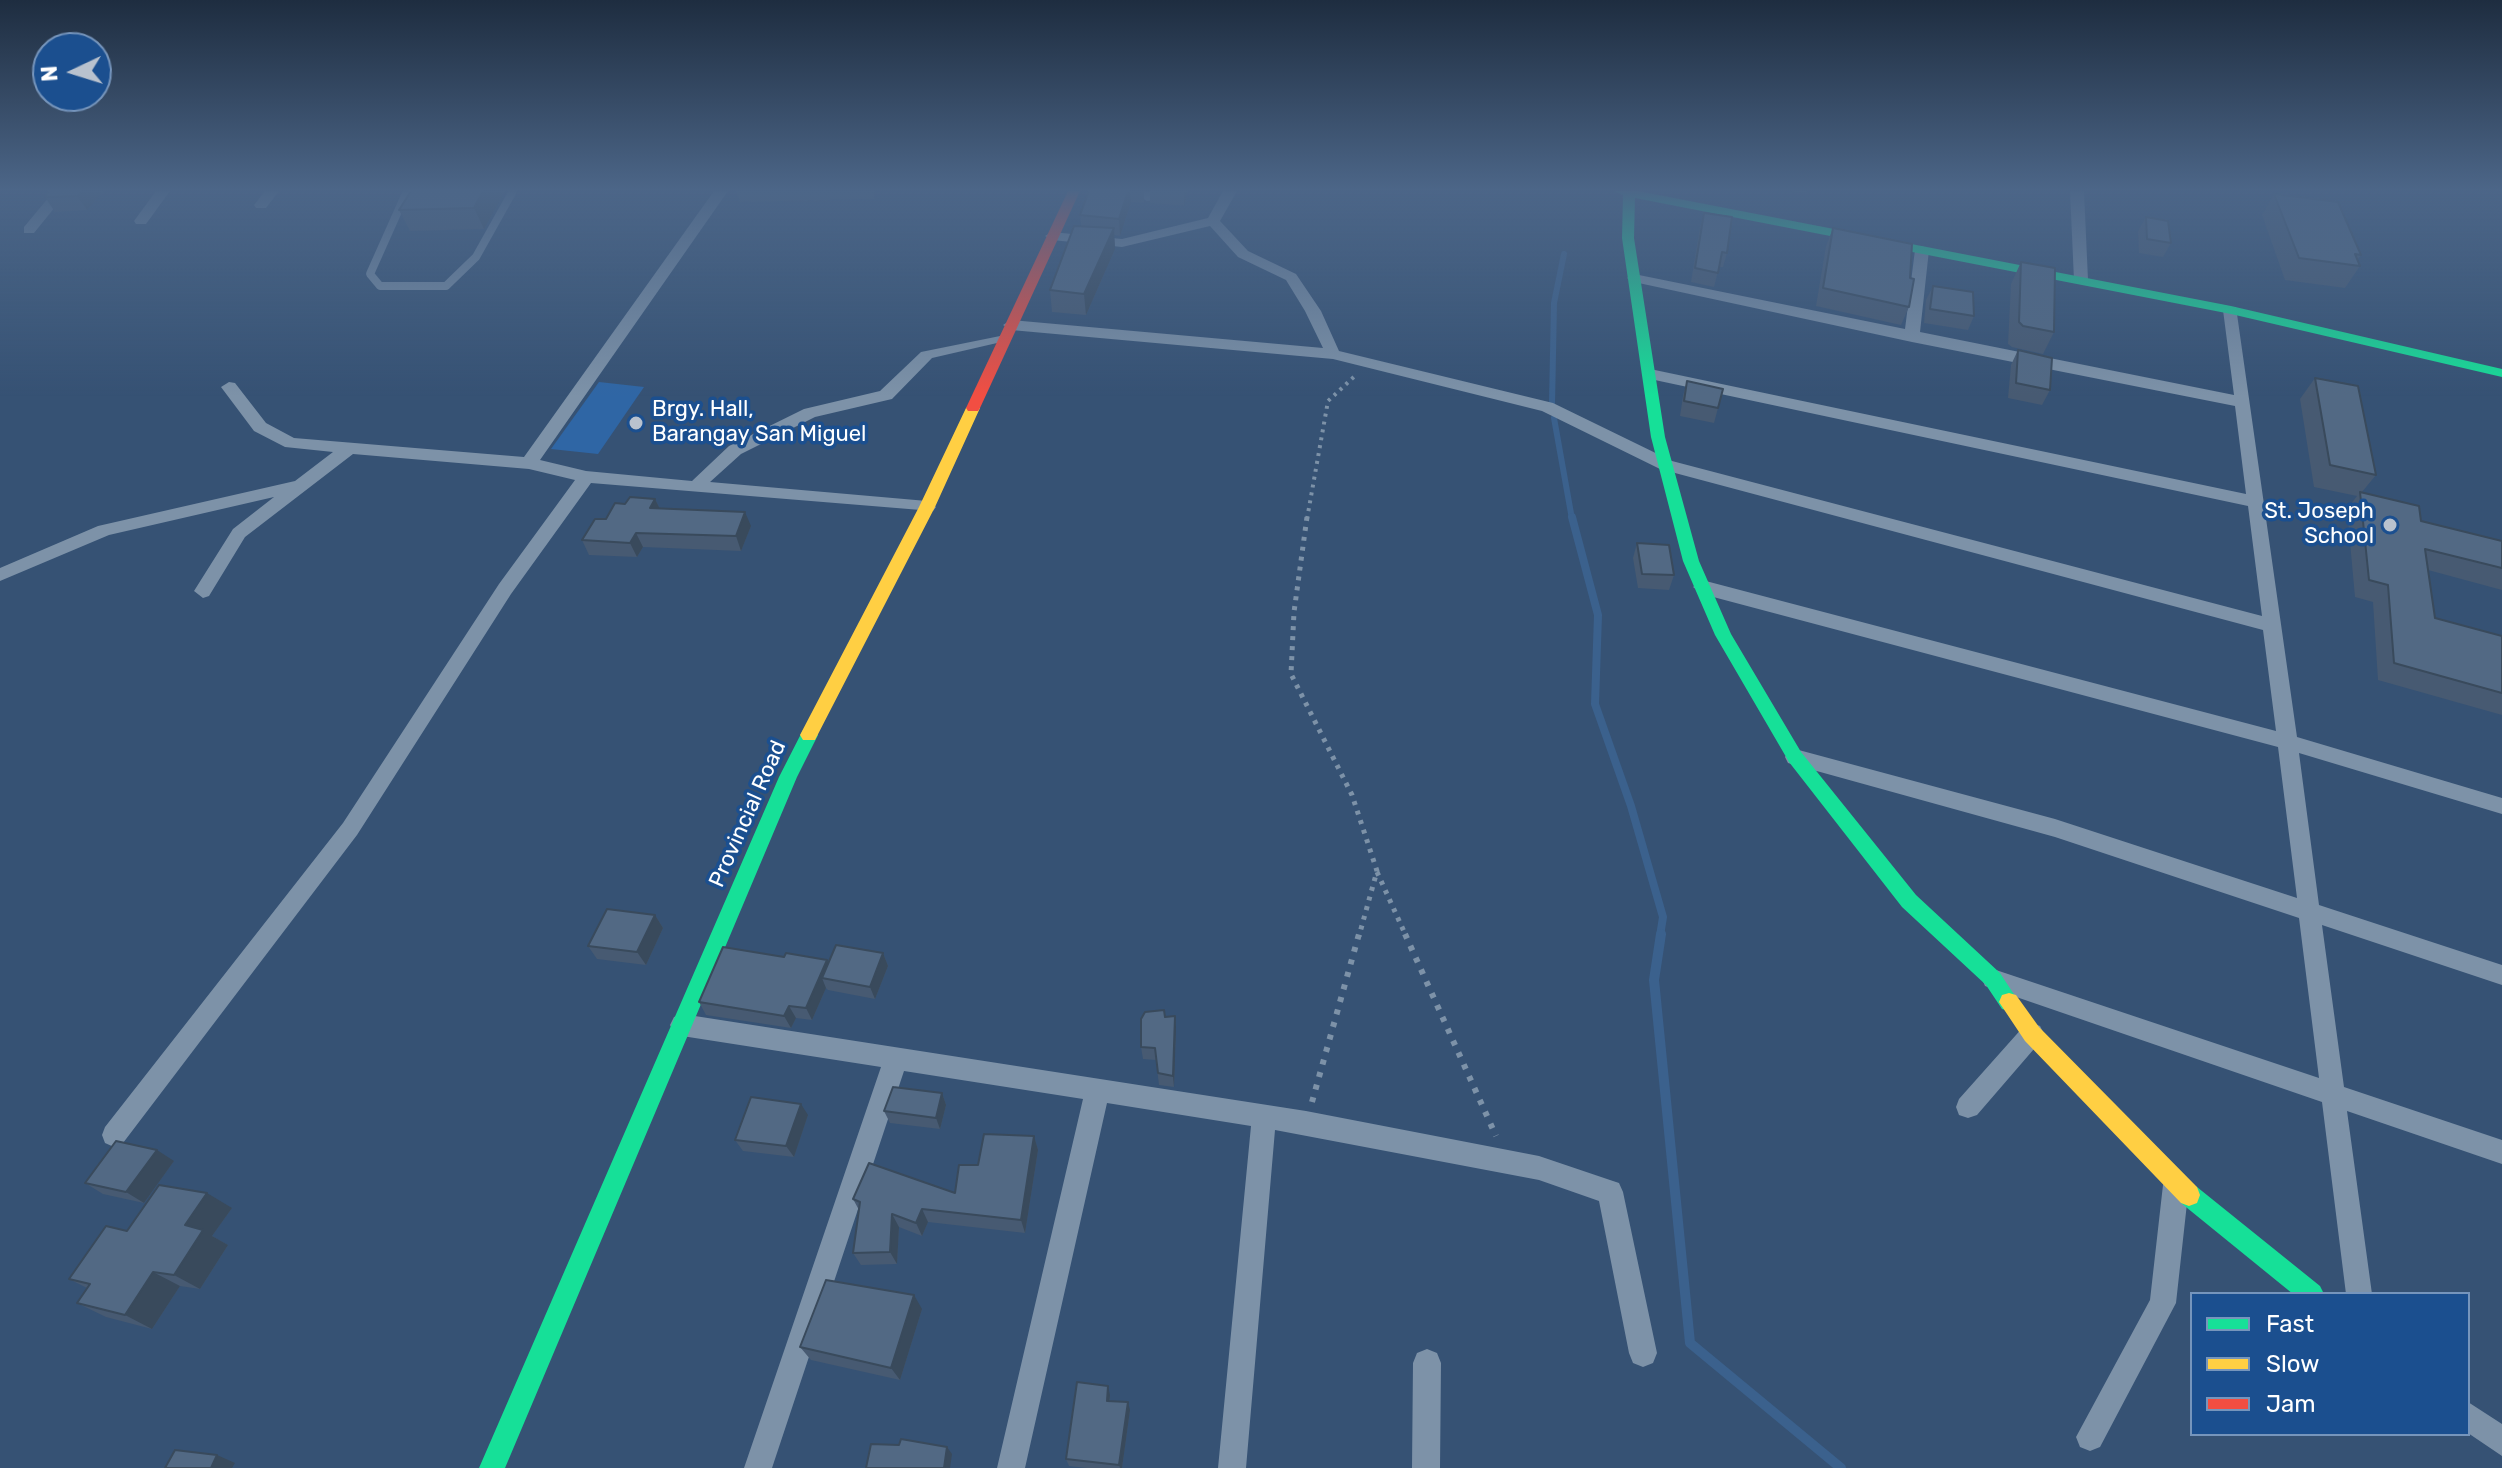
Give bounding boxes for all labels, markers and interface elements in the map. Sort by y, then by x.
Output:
north arrow [32,32,112,112]
text: N [36,65,64,82]
place label: Brgy. Hall, Barangay San Miguel [652,397,866,448]
marker: Brgy. Hall, Barangay San Miguel [627,414,645,432]
place label: St. Joseph School [2264,499,2374,550]
marker: St. Joseph School [2381,516,2399,534]
street label: Provincial Road [704,737,792,891]
legend [2190,1292,2470,1436]
text: Fast [2266,1310,2314,1338]
text: Slow [2266,1350,2319,1378]
text: Jam [2266,1390,2316,1418]

